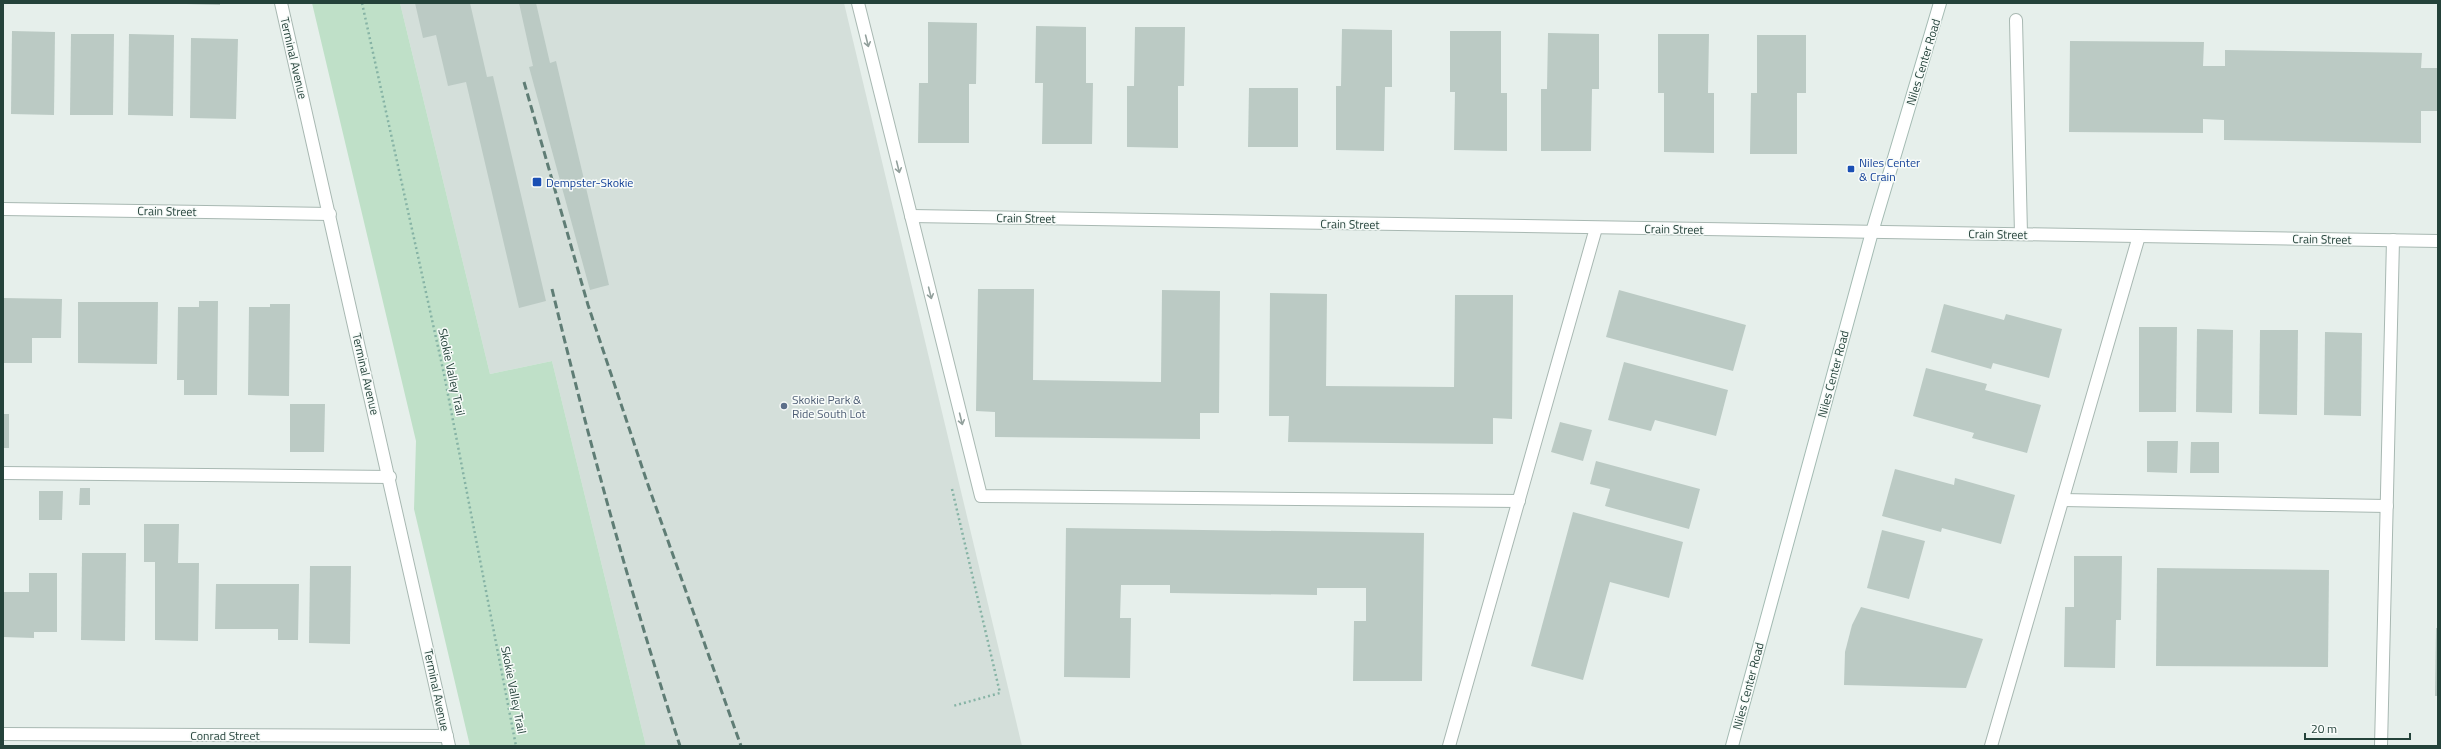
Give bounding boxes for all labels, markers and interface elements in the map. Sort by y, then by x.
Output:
street label: Terminal Avenue [275,15,313,101]
street label: Niles Center Road [1901,16,1945,108]
one-way arrow [864,34,871,47]
place label: Niles Center & Crain [1859,153,1920,186]
one-way arrow [895,160,903,173]
marker: Niles Center & Crain [1846,164,1856,174]
place label: Dempster-Skokie [546,173,633,192]
marker: Dempster-Skokie [531,176,543,188]
street label: Crain Street [137,201,198,221]
street label: Crain Street [996,208,1057,228]
street label: Crain Street [1320,214,1381,234]
street label: Crain Street [1644,219,1705,239]
street label: Crain Street [1968,224,2029,244]
street label: Crain Street [2292,229,2353,249]
one-way arrow [927,286,934,299]
street label: Skokie Valley Trail [433,327,471,417]
street label: Niles Center Road [1812,328,1854,420]
street label: Terminal Avenue [347,331,385,417]
place label: Skokie Park & Ride South Lot [792,390,867,423]
marker: Skokie Park & Ride South Lot [779,401,789,411]
one-way arrow [958,412,966,425]
street label: Niles Center Road [1727,640,1769,732]
street label: Skokie Valley Trail [496,645,532,735]
street label: Terminal Avenue [419,647,455,733]
scale bar [2305,715,2410,741]
text: 20 m [2311,719,2337,738]
street label: Conrad Street [190,726,260,745]

